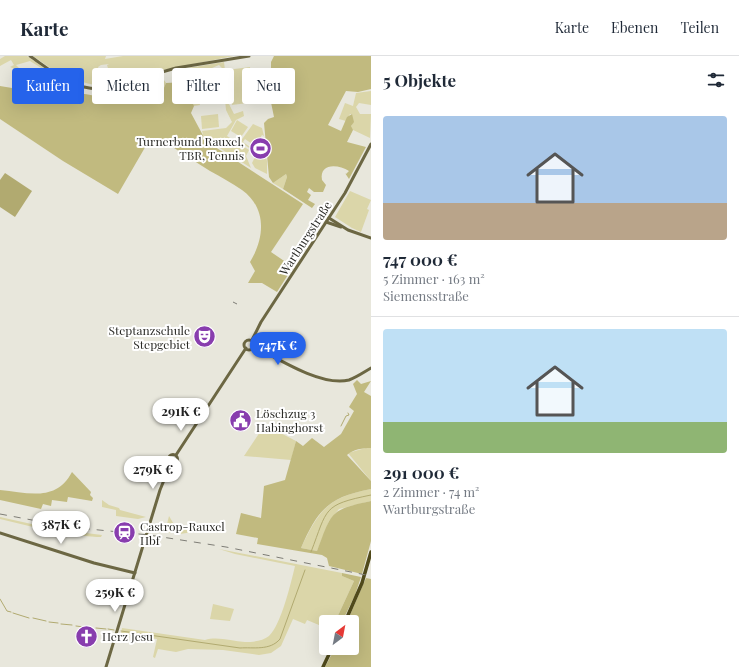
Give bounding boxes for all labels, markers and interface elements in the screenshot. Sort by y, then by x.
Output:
text: Karte [20,15,68,41]
text: Karte [555,18,589,37]
text: Ebenen [611,18,658,37]
text: Teilen [680,18,719,37]
chip: Kaufen [12,68,84,104]
chip: Mieten [92,68,164,104]
chip: Filter [172,68,234,104]
chip: Neu [242,68,295,104]
text: 5 Objekte [383,69,456,91]
icon: filters [705,69,727,91]
place label: Turnerbund Rauxel, TBR, Tennis [137,133,244,163]
sports icon: Turnerbund Rauxel, TBR, Tennis [247,135,273,161]
icon: home [519,142,591,214]
street label: Wartburgstraße [275,198,335,279]
text: 747 000 € [383,248,458,270]
text: 5 Zimmer · 163 m² [383,270,485,287]
text: Siemensstraße [383,287,469,304]
place label: Steptanzschule Stepgebiet [109,322,191,352]
theatre icon: Steptanzschule Stepgebiet [192,324,218,350]
pin: 747K € [245,332,311,366]
text: 747K € [259,336,297,353]
icon: home [519,355,591,427]
pin: 291K € [148,398,214,432]
text: 291K € [161,402,201,419]
place label: Löschzug 3 Habinghorst [256,405,324,435]
public building icon: Löschzug 3 Habinghorst [228,407,254,433]
pin: 279K € [120,456,186,490]
text: 279K € [133,460,173,477]
text: 291 000 € [383,461,459,483]
text: 2 Zimmer · 74 m² [383,483,480,500]
text: Wartburgstraße [383,500,475,517]
pin: 387K € [28,511,94,545]
text: 387K € [41,515,81,532]
place label: Castrop-Rauxel Hbf [140,518,225,548]
station icon: Castrop-Rauxel Hbf [111,520,137,546]
pin: 259K € [82,579,148,613]
text: 259K € [95,583,135,600]
north arrow [319,615,359,655]
map controls [319,615,359,655]
church icon: Herz Jesu [73,623,99,649]
place label: Herz Jesu [102,628,153,644]

